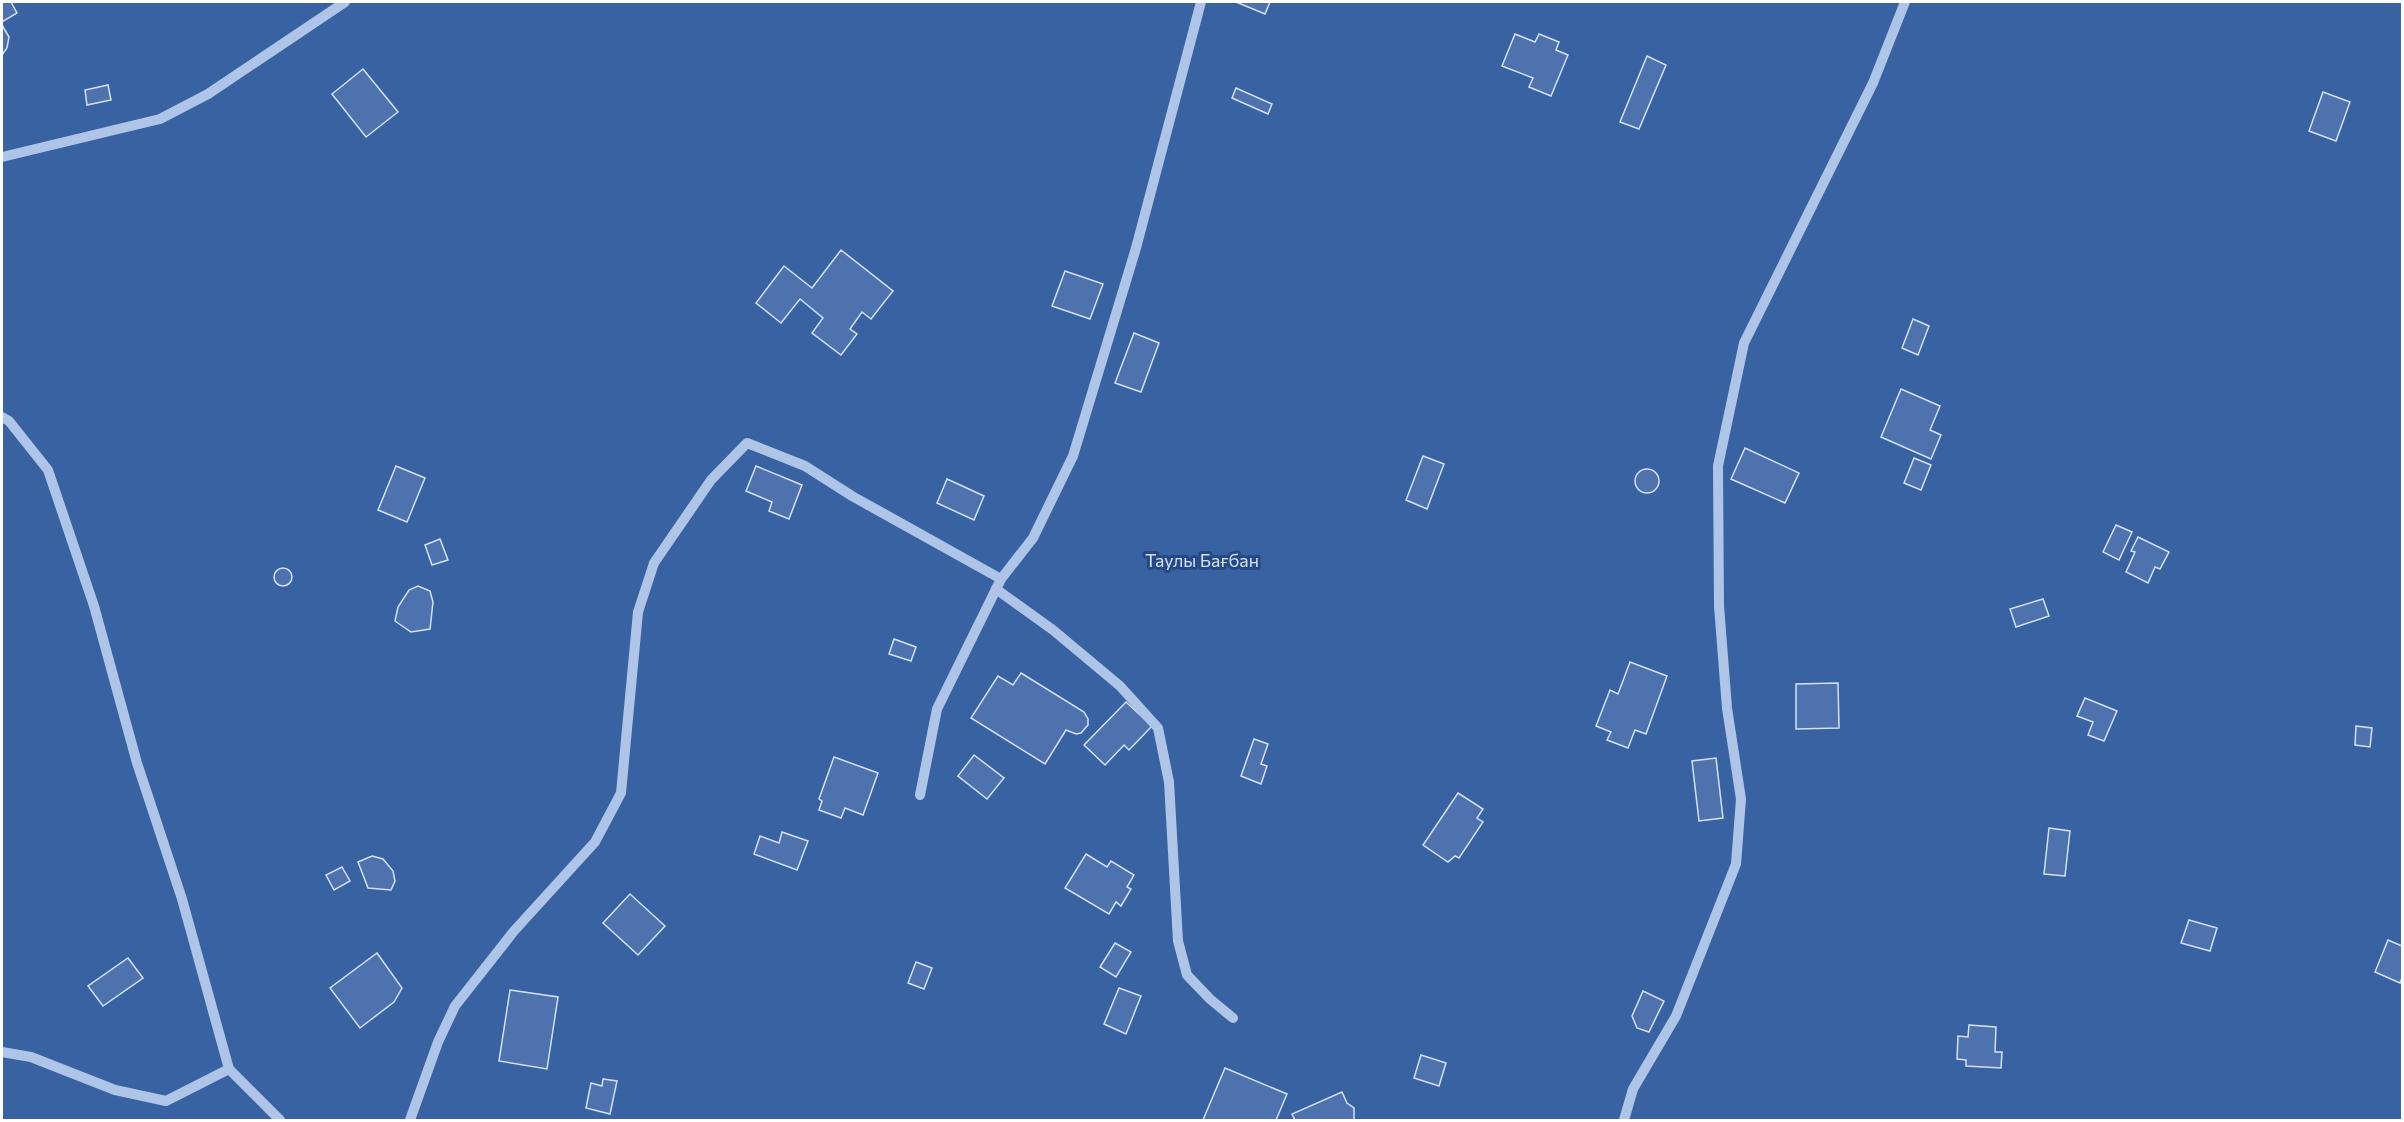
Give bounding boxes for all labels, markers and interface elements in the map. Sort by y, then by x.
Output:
park label: Таулы Бағбан [1145,549,1259,571]

